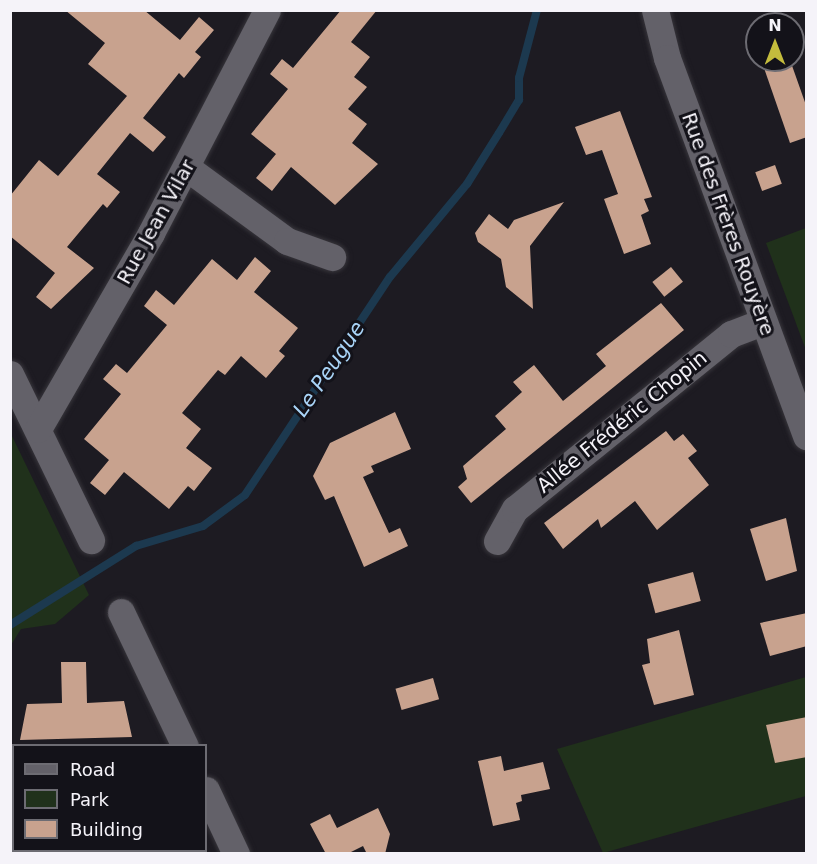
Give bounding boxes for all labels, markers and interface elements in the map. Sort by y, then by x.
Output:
north arrow [745,12,805,72]
text: N [768,16,782,35]
street label: Rue des Frères Rouyère [676,109,780,339]
street label: Rue Jean Vilar [112,156,200,288]
water label: Le Peugue [288,316,370,422]
street label: Allée Frédéric Chopin [532,346,712,498]
legend [12,744,207,852]
text: Road [70,759,115,780]
text: Park [70,789,109,810]
text: Building [70,819,143,840]

